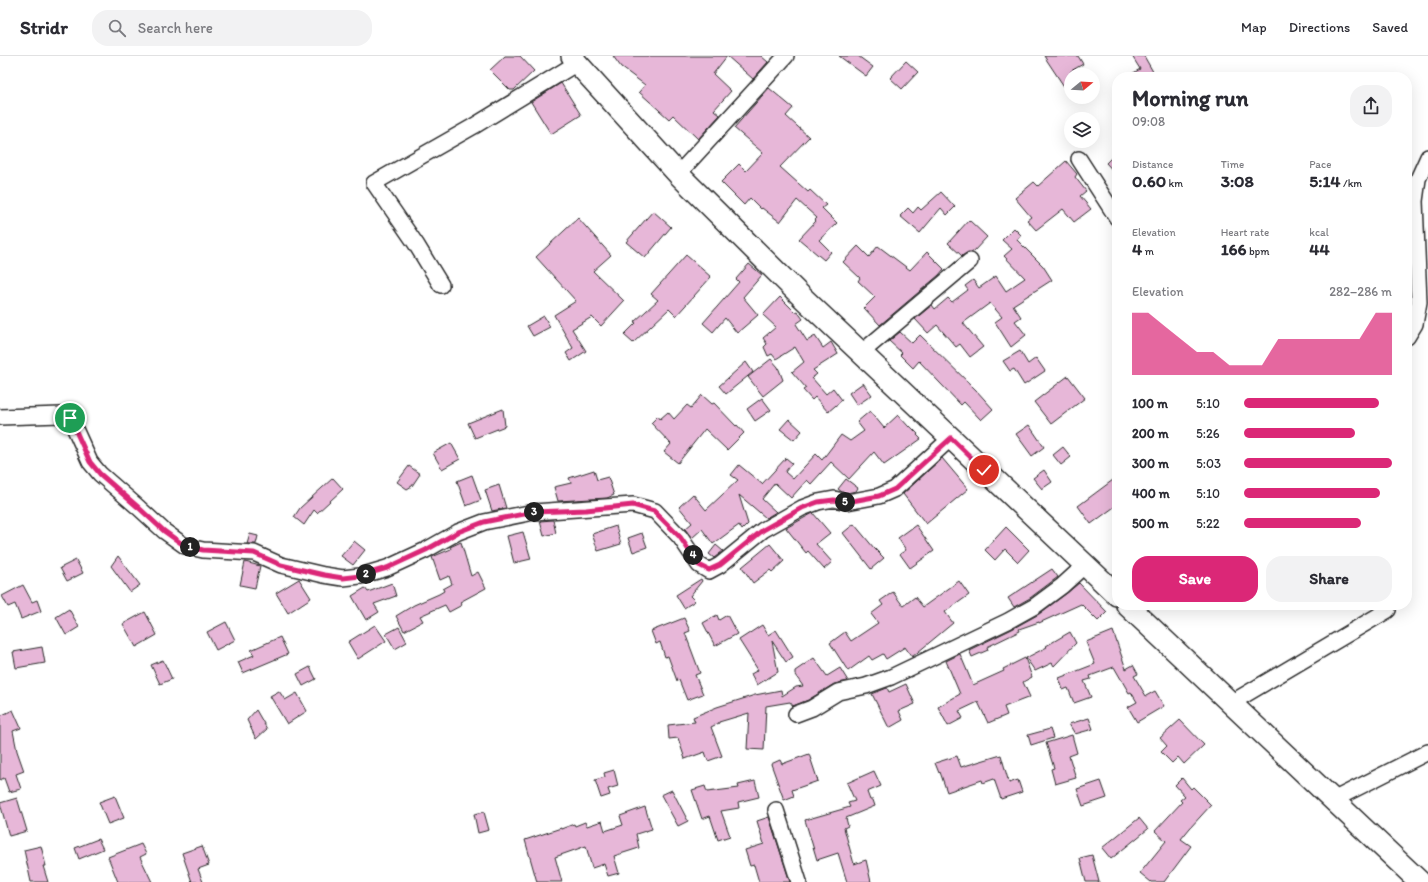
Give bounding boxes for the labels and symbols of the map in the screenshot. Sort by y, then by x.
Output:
north arrow [1064,68,1100,104]
pin [53,401,87,435]
pin [967,453,1001,487]
pin: 5 [835,492,855,512]
pin: 3 [524,502,544,522]
pin: 1 [180,537,200,557]
pin: 4 [683,545,703,565]
pin: 2 [356,564,376,584]

